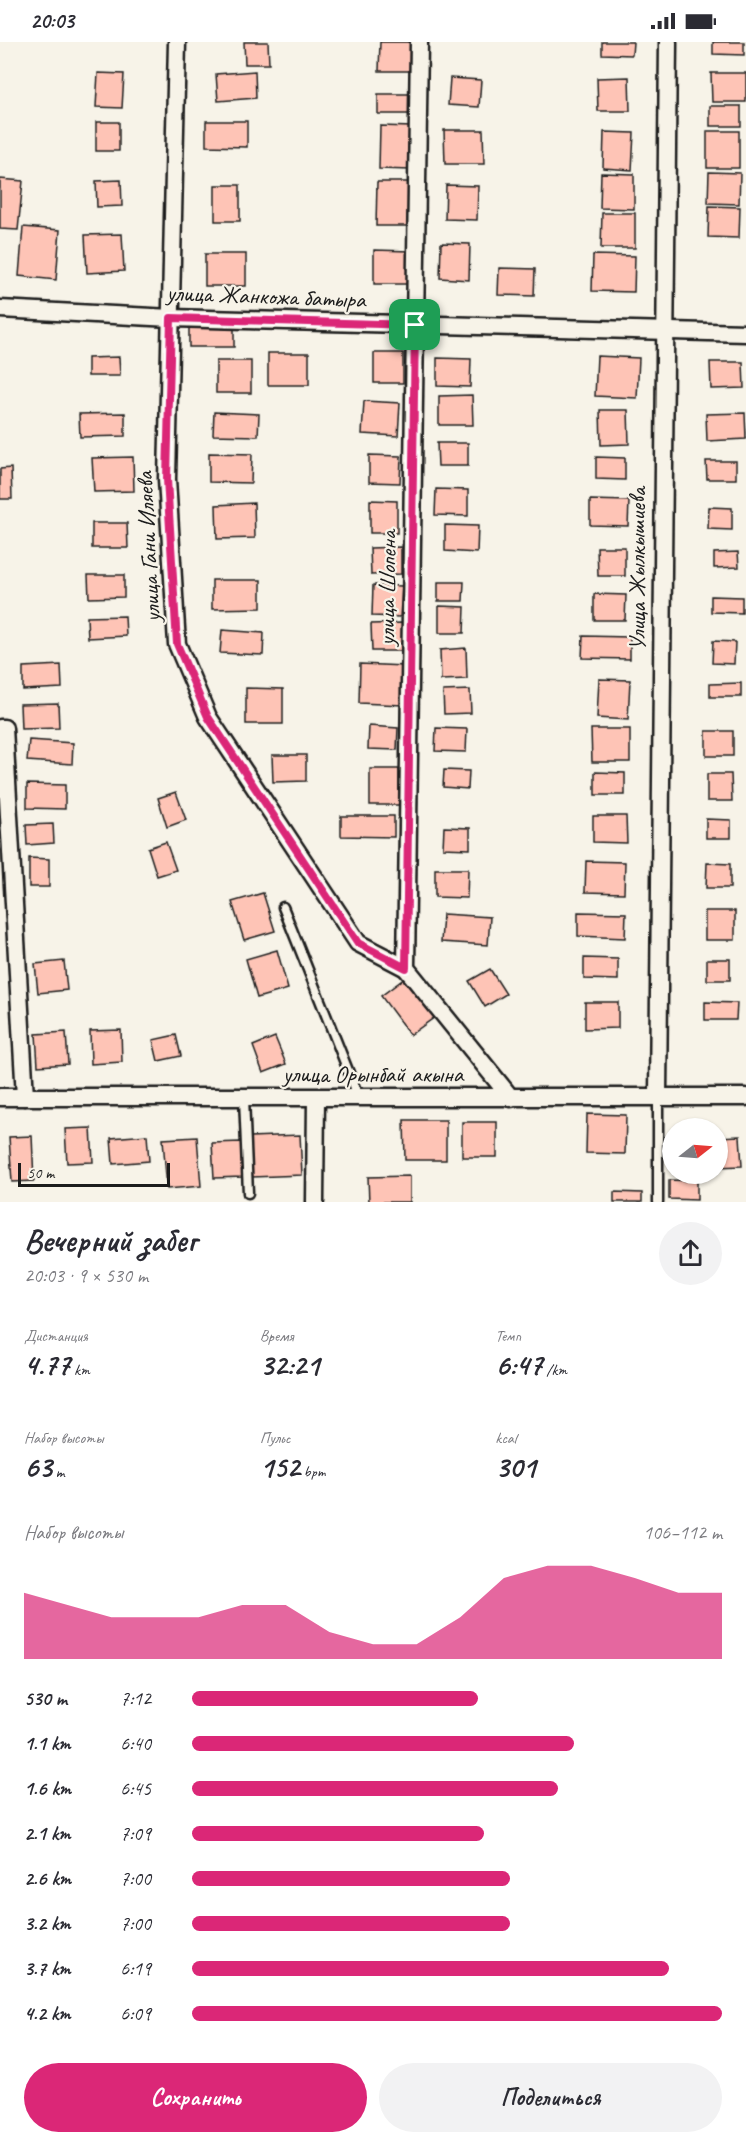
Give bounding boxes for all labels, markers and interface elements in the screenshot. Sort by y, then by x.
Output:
text: 20:03 [30,7,74,35]
street label: улица Жанкожа батыра [164,277,368,315]
pin [389,299,440,350]
icon: arrive [398,308,431,341]
street label: улица Гани Иляева [129,470,167,625]
street label: Улица Жылкышиева [622,485,652,651]
street label: улица Шопена [371,528,403,648]
street label: улица Орынбай акына [281,1059,465,1089]
north arrow [662,1118,728,1184]
map controls [662,1118,728,1184]
scale bar [18,1160,170,1188]
text: 50 m [27,1163,54,1183]
text: Вечерний забег [24,1219,197,1261]
button: share [659,1222,722,1285]
text: 20:03 · 9 × 530 m [24,1263,148,1288]
text: Дистанция [24,1326,88,1346]
text: Время [260,1326,293,1346]
text: Темп [495,1326,521,1346]
text: 4.77 [24,1346,70,1384]
text: 32:21 [260,1346,320,1384]
text: 6:47 [495,1346,542,1384]
text: km [70,1360,90,1380]
text: /km [542,1360,567,1380]
text: Набор высоты [24,1428,103,1448]
text: Пульс [260,1428,291,1448]
text: kcal [495,1428,516,1448]
text: 63 [24,1448,52,1486]
text: 152 [260,1448,300,1486]
text: 301 [495,1448,536,1486]
text: m [52,1462,64,1482]
text: bpm [300,1462,326,1482]
text: Набор высоты [24,1520,123,1545]
text: 106–112 m [643,1520,722,1545]
text: 530 m [24,1686,67,1711]
text: 7:12 [120,1686,151,1711]
text: 1.1 km [24,1731,71,1756]
text: 6:40 [120,1731,151,1756]
text: 1.6 km [24,1776,71,1801]
text: 6:45 [120,1776,151,1801]
text: 2.1 km [24,1821,71,1846]
text: 7:09 [120,1821,151,1846]
text: 2.6 km [24,1866,71,1891]
text: 7:00 [120,1866,151,1891]
text: 3.2 km [24,1911,71,1936]
text: 7:00 [120,1911,151,1936]
text: 3.7 km [24,1956,70,1981]
text: 6:19 [120,1956,151,1981]
text: 4.2 km [24,2001,71,2026]
text: 6:09 [120,2001,151,2026]
button: Сохранить [24,2063,367,2132]
button: Поделиться [379,2063,722,2132]

